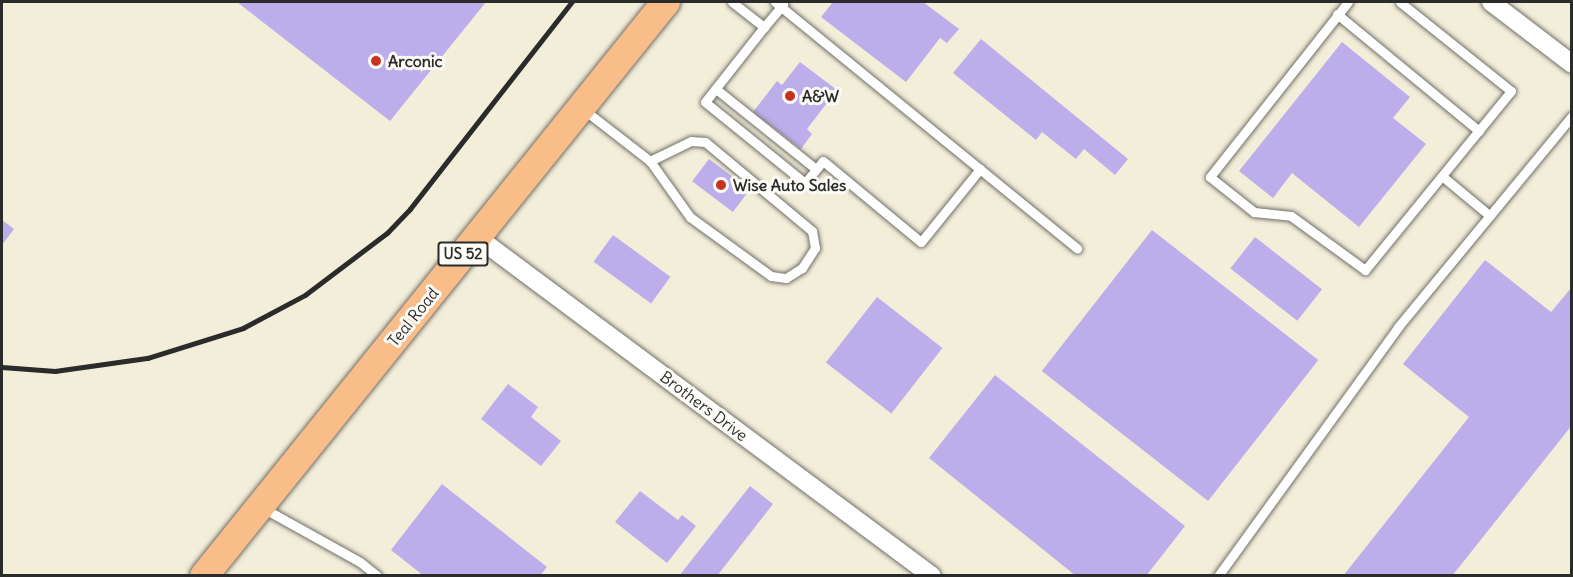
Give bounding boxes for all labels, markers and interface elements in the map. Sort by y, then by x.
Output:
place label: Arconic [388,51,443,71]
marker: Arconic [369,54,383,68]
place label: A&W [802,86,839,106]
marker: A&W [783,89,797,103]
place label: Wise Auto Sales [733,175,846,195]
marker: Wise Auto Sales [714,178,728,192]
road number: US 52 [438,242,488,266]
street label: Teal Road [384,284,442,350]
street label: Brothers Drive [657,367,751,445]

